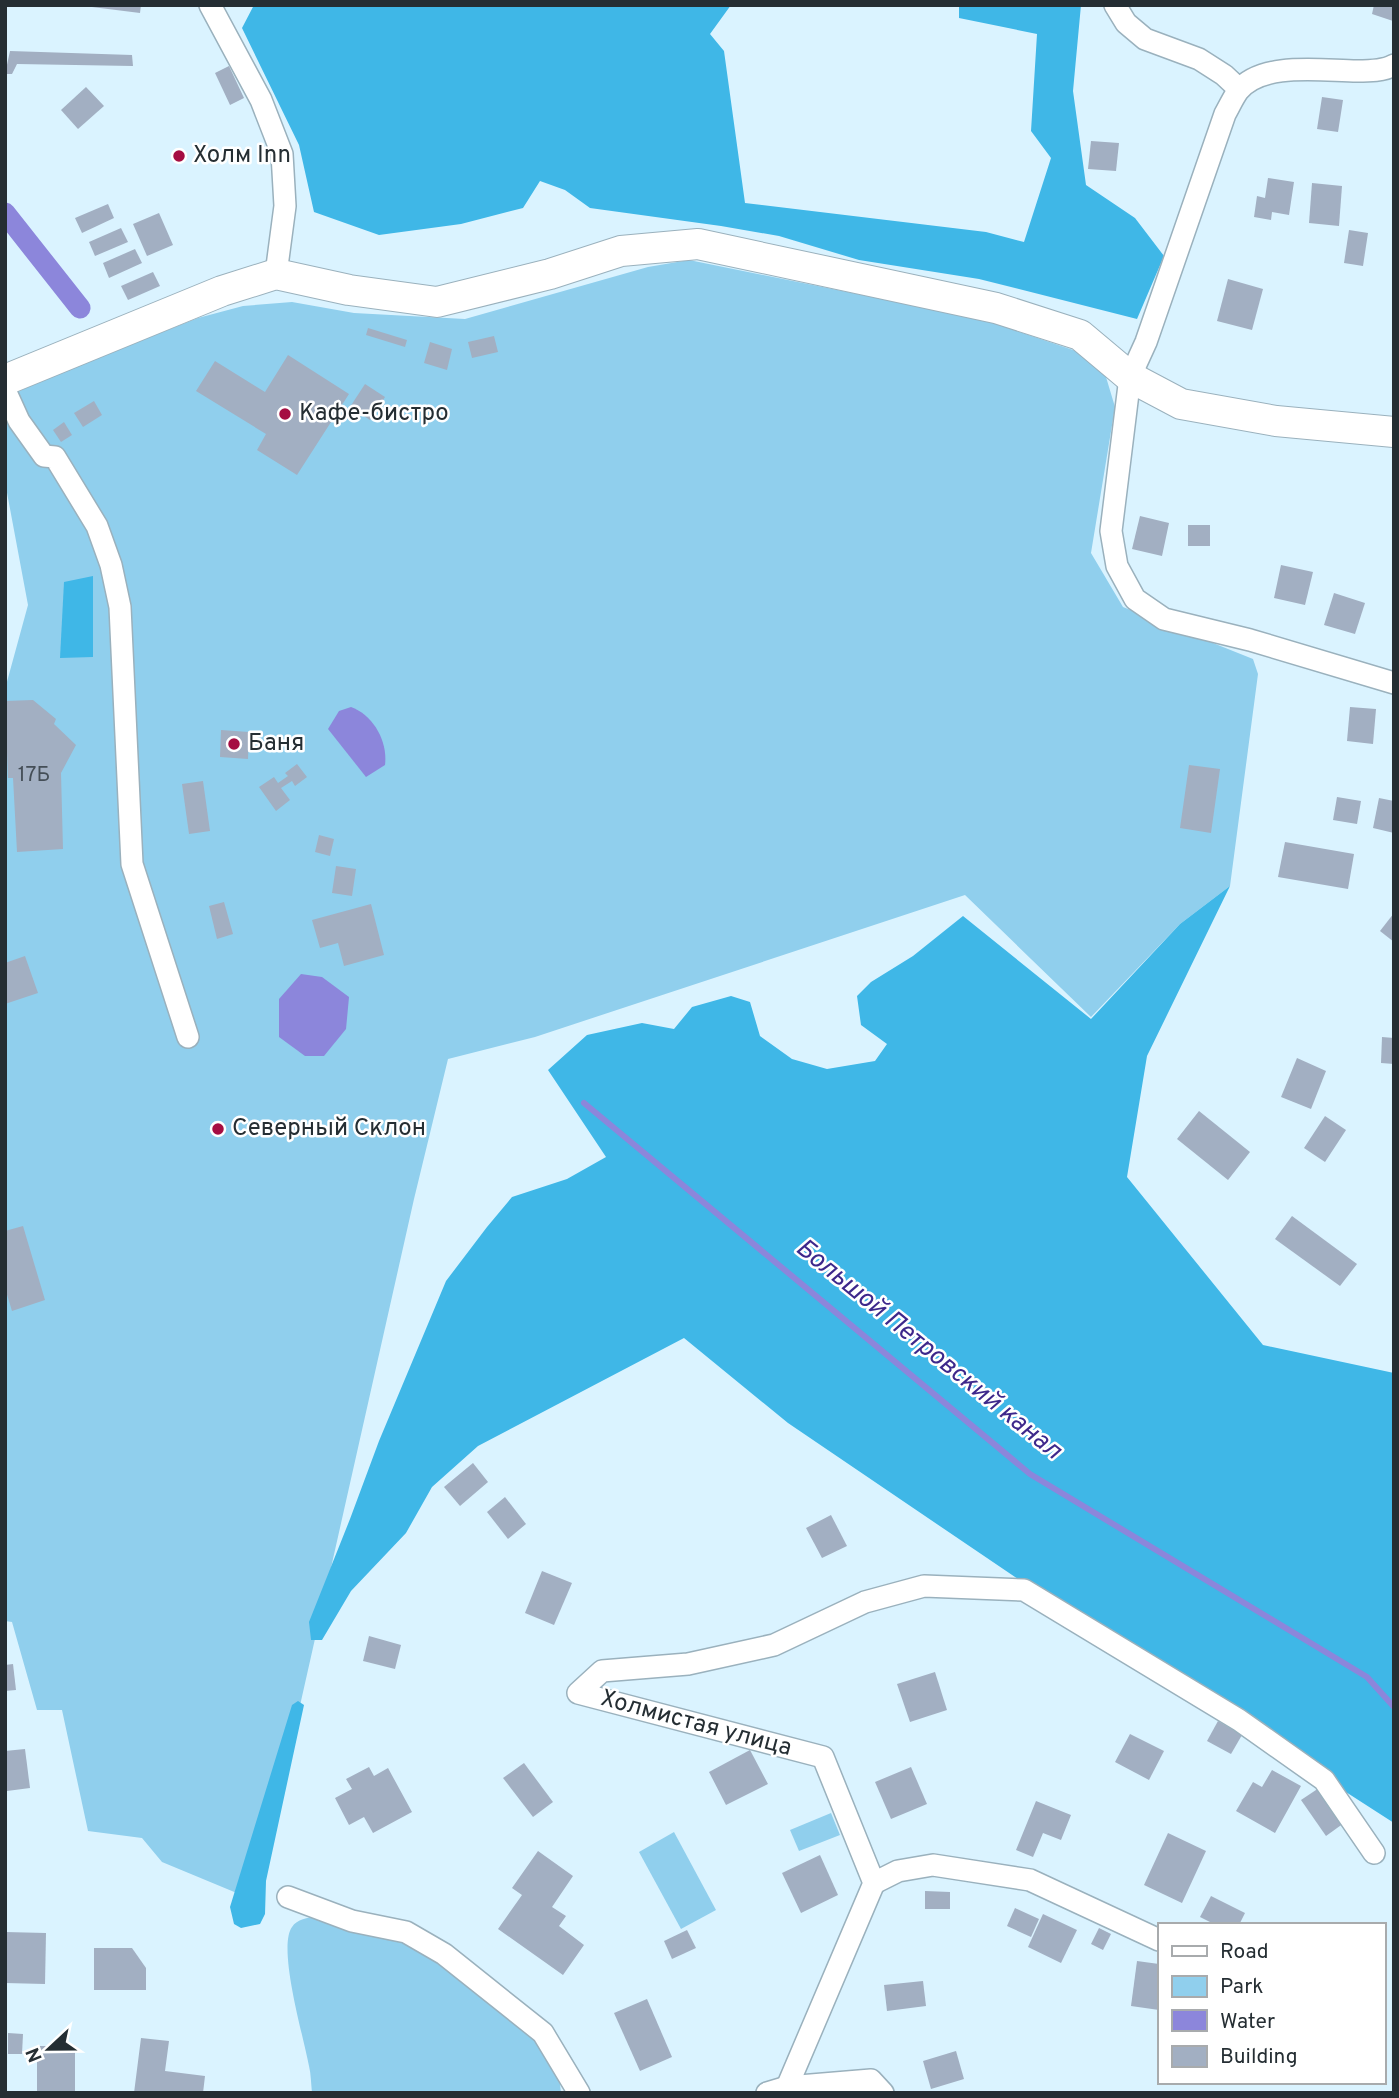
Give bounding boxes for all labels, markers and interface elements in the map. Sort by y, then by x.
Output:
place label: Холм Inn [193,141,291,171]
marker: Холм Inn [171,148,187,164]
place label: Кафе-бистро [299,399,449,429]
marker: Кафе-бистро [277,406,293,422]
place label: Баня [248,729,304,759]
marker: Баня [226,736,242,752]
house number: 17Б [18,762,50,789]
place label: Северный Склон [232,1114,426,1144]
marker: Северный Склон [210,1121,226,1137]
water label: Большой Петровский канал [788,1232,1069,1468]
street label: Холмистая улица [597,1684,795,1764]
legend [1158,1923,1385,2084]
text: Road [1220,1939,1269,1966]
text: Park [1220,1974,1263,2001]
text: Water [1220,2009,1275,2036]
north arrow [14,2014,84,2084]
text: N [21,2044,49,2065]
text: Building [1220,2044,1298,2071]

